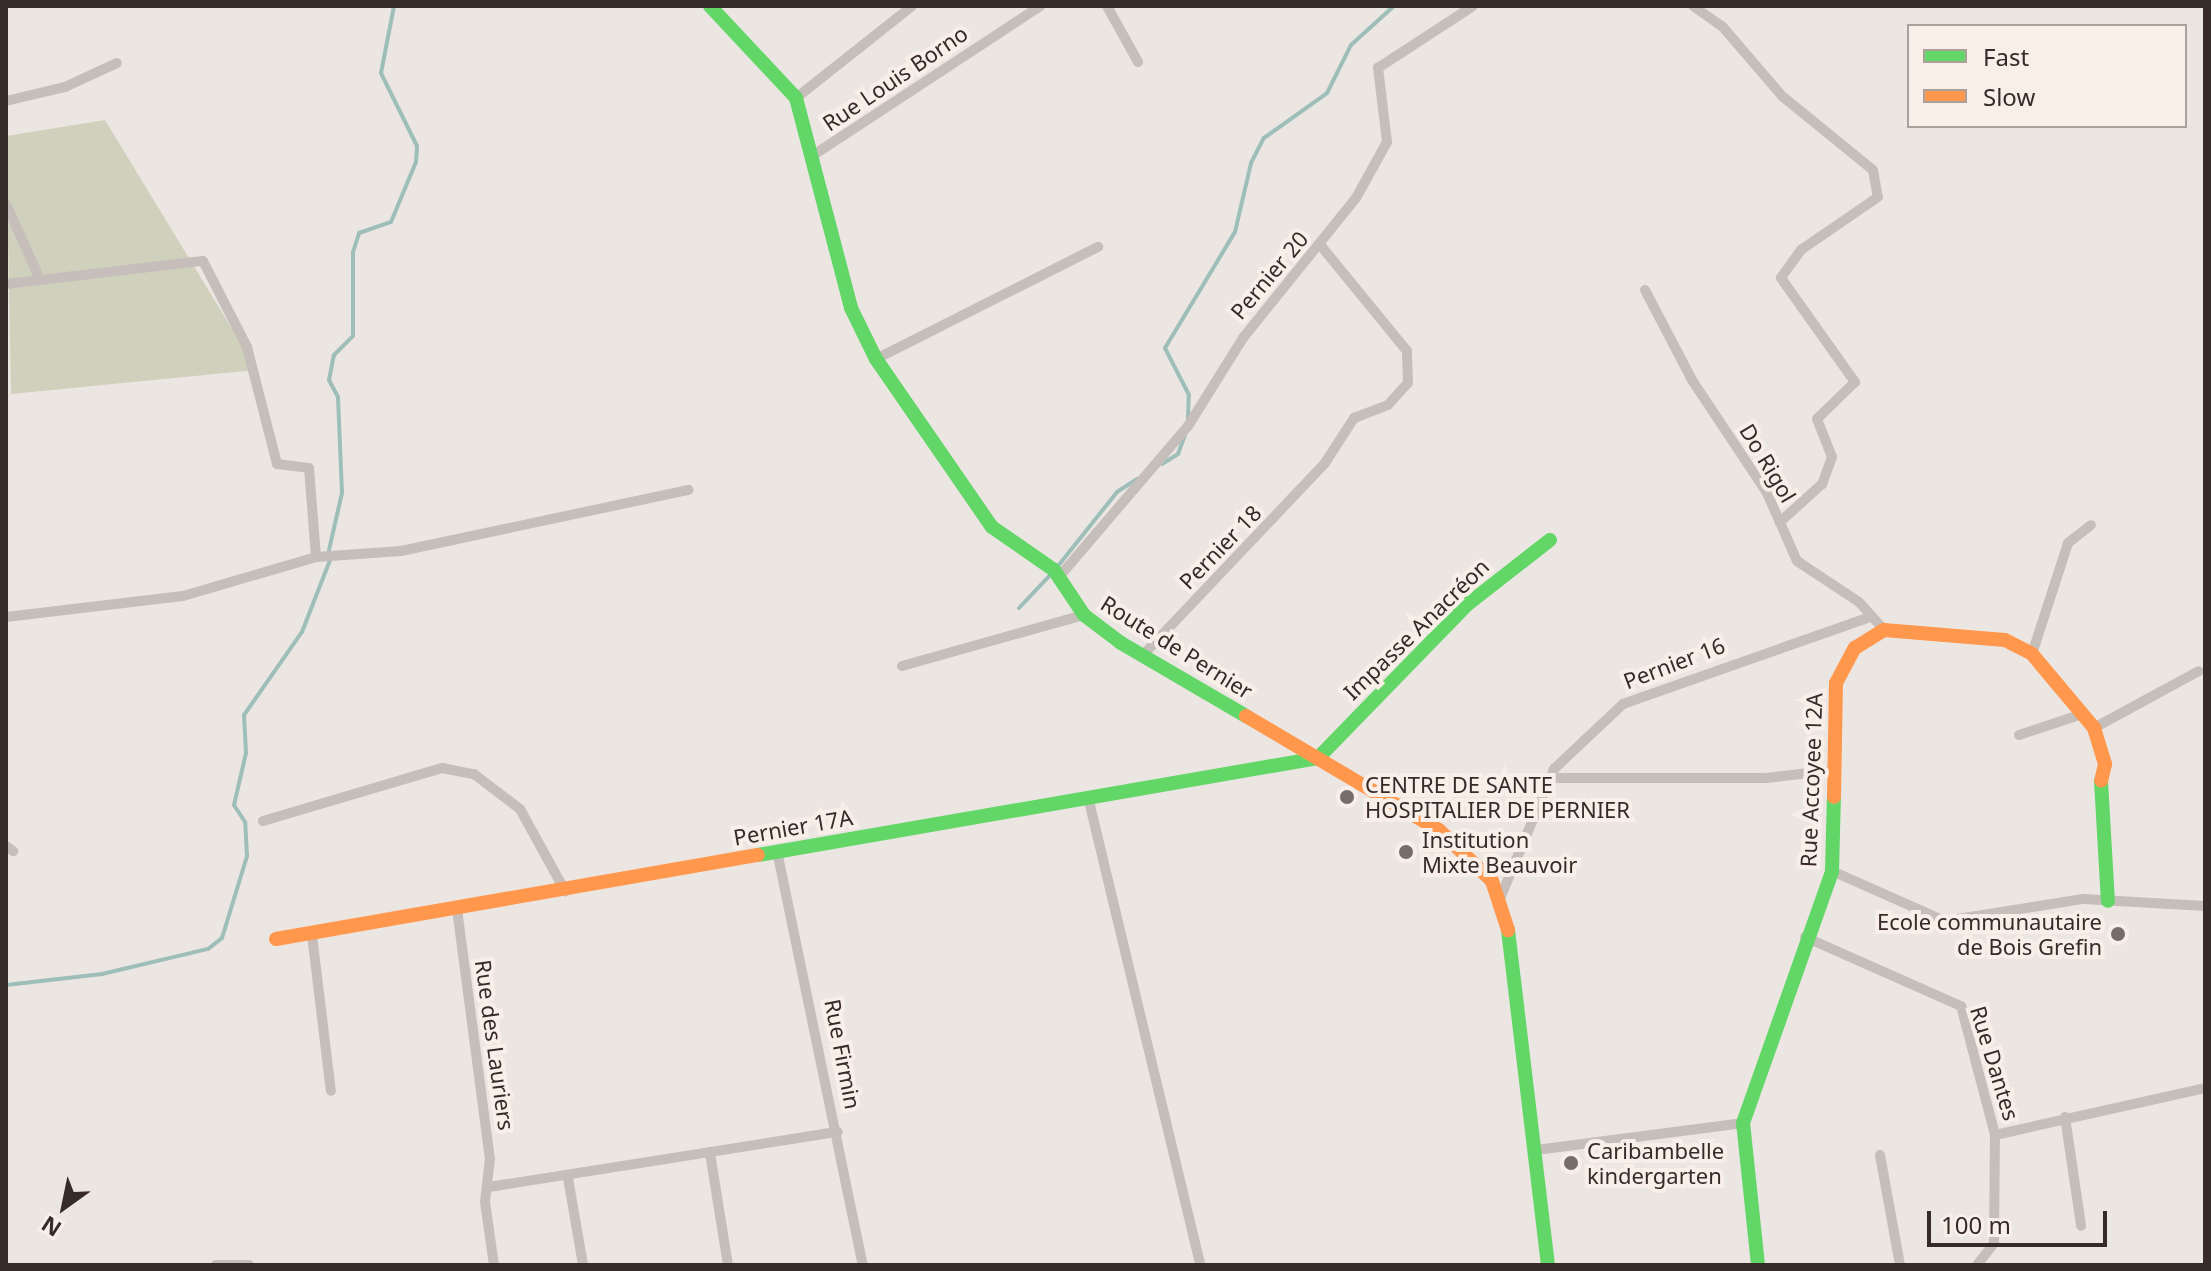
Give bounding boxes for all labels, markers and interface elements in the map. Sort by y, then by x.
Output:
street label: Rue Louis Borno [817,20,973,136]
legend [1907,24,2187,128]
text: Fast [1983,40,2029,73]
text: Slow [1983,80,2035,113]
street label: Pernier 20 [1225,226,1313,324]
street label: Do Rigol [1734,419,1802,507]
street label: Pernier 18 [1174,500,1266,594]
street label: Impasse Anacréon [1338,553,1494,705]
street label: Route de Pernier [1096,590,1258,704]
street label: Pernier 16 [1620,632,1728,694]
street label: Rue Accoyee 12A [1795,692,1827,868]
place label: CENTRE DE SANTE HOSPITALIER DE PERNIER [1365,771,1630,822]
marker: CENTRE DE SANTE HOSPITALIER DE PERNIER [1336,786,1358,808]
street label: Pernier 17A [731,804,855,850]
place label: Institution Mixte Beauvoir [1422,826,1577,878]
marker: Institution Mixte Beauvoir [1397,843,1415,861]
place label: Ecole communautaire de Bois Grefin [1877,908,2102,960]
marker: Ecole communautaire de Bois Grefin [2109,925,2127,943]
street label: Rue des Lauriers [470,958,520,1132]
street label: Rue Firmin [819,997,867,1111]
street label: Rue Dantes [1965,1003,2025,1123]
place label: Caribambelle kindergarten [1587,1137,1724,1188]
marker: Caribambelle kindergarten [1562,1154,1580,1172]
north arrow [24,1167,104,1247]
scale bar [1931,1195,2111,1245]
text: 100 m [1941,1208,2011,1241]
text: N [35,1210,67,1245]

